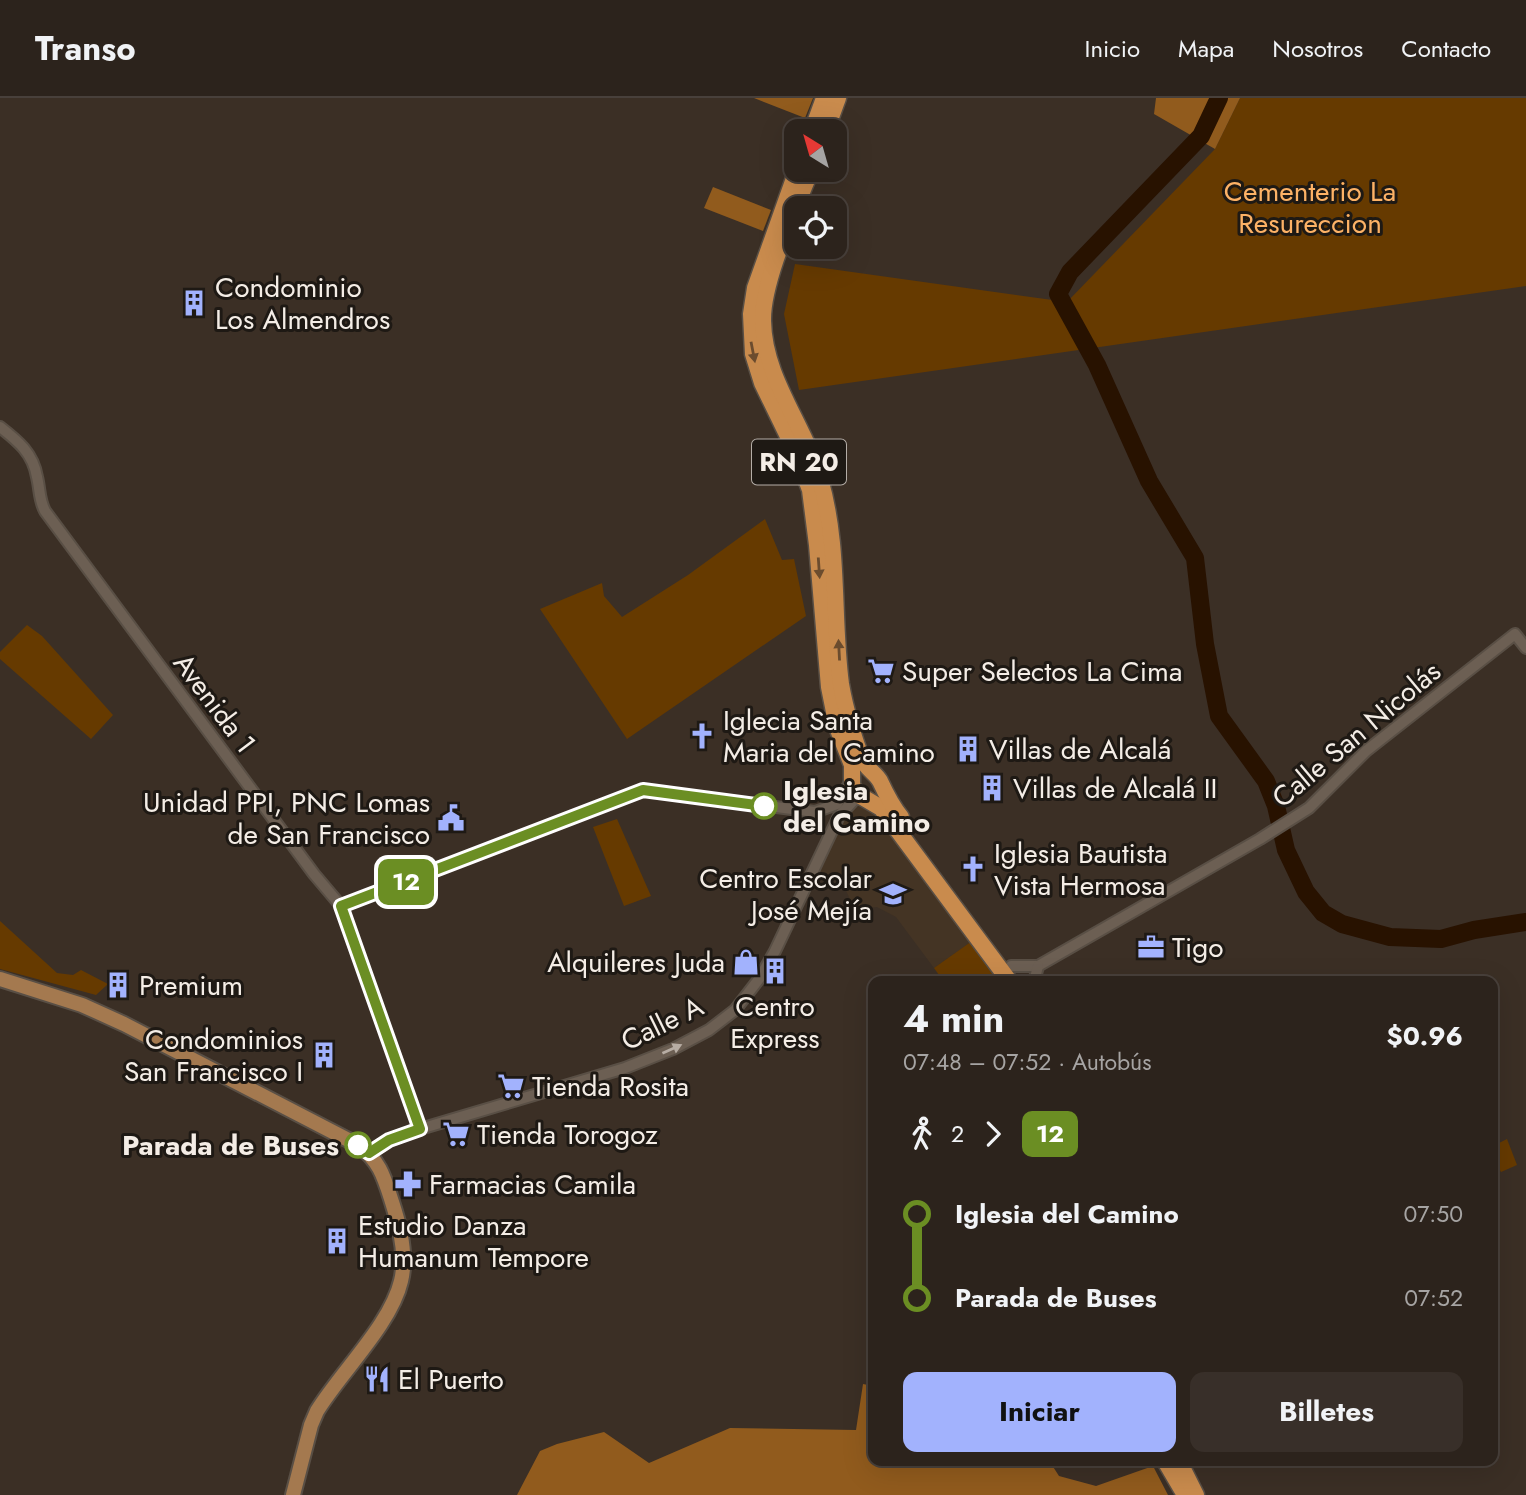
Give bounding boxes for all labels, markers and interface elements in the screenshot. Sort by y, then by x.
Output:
text: Transo [35,25,136,72]
text: Inicio [1085,31,1140,66]
text: Mapa [1178,31,1234,66]
text: Nosotros [1272,31,1363,66]
text: Contacto [1401,31,1491,66]
north arrow [784,119,847,182]
map controls [784,119,847,259]
park label: Cementerio La Resureccion [1224,171,1396,244]
button: locate [784,196,847,259]
place label: Condominio Los Almendros [215,267,390,340]
building icon: Condominio Los Almendros [179,288,209,318]
one-way arrow [748,341,759,363]
road number: RN 20 [752,440,846,484]
one-way arrow [814,557,825,579]
one-way arrow [834,639,845,661]
street label: Avenida 1 [163,645,266,762]
place label: Super Selectos La Cima [902,651,1182,692]
street label: Calle San Nicolás [1263,651,1450,817]
supermarket icon: Super Selectos La Cima [866,656,896,686]
place label: Iglecia Santa Maria del Camino [723,700,935,773]
church icon: Iglecia Santa Maria del Camino [687,721,717,751]
place label: Villas de Alcalá [989,729,1171,770]
building icon: Villas de Alcalá [953,734,983,764]
place label: Villas de Alcalá II [1013,768,1218,809]
place label: Iglesia del Camino [783,770,930,843]
building icon: Villas de Alcalá II [977,773,1007,803]
place label: Unidad PPI, PNC Lomas de San Francisco [143,782,430,855]
marker: Iglesia del Camino [751,793,777,819]
public building icon: Unidad PPI, PNC Lomas de San Francisco [436,803,466,833]
place label: Iglesia Bautista Vista Hermosa [994,833,1167,906]
church icon: Iglesia Bautista Vista Hermosa [958,854,988,884]
place label: Centro Escolar José Mejía [699,858,872,931]
line badge: 12 [374,859,438,905]
text: 12 [392,864,420,899]
school or university icon: Centro Escolar José Mejía [878,879,908,909]
place label: Tigo [1172,927,1224,968]
office icon: Tigo [1136,932,1166,962]
place label: Alquileres Juda [547,942,725,983]
shop icon: Alquileres Juda [731,947,761,977]
building icon: Centro Express [760,956,790,986]
place label: Premium [139,965,243,1006]
building icon: Premium [103,970,133,1000]
street label: Calle A [614,986,711,1061]
place label: Centro Express [730,986,820,1059]
text: 4 min [903,991,1004,1046]
text: $0.96 [1386,1017,1463,1055]
place label: Condominios San Francisco I [124,1019,303,1092]
building icon: Condominios San Francisco I [309,1040,339,1070]
one-way arrow [662,1043,682,1055]
text: 07:48 – 07:52 · Autobús [903,1045,1151,1079]
place label: Tienda Rosita [532,1066,689,1107]
supermarket icon: Tienda Rosita [496,1071,526,1101]
place label: Tienda Torogoz [477,1114,658,1155]
icon: walk [903,1115,941,1153]
icon: forward [974,1115,1012,1153]
text: 12 [1036,1116,1064,1151]
text: 2 [951,1117,964,1151]
supermarket icon: Tienda Torogoz [441,1119,471,1149]
place label: Parada de Buses [122,1125,339,1166]
marker: Parada de Buses [345,1132,371,1158]
place label: Farmacias Camila [429,1164,636,1205]
pharmacy icon: Farmacias Camila [393,1169,423,1199]
text: Iglesia del Camino [955,1195,1179,1233]
text: 07:50 [1403,1197,1463,1231]
place label: Estudio Danza Humanum Tempore [358,1205,589,1278]
building icon: Estudio Danza Humanum Tempore [322,1226,352,1256]
text: Parada de Buses [955,1279,1157,1317]
text: 07:52 [1404,1281,1463,1315]
place label: El Puerto [398,1359,504,1400]
restaurant icon: El Puerto [362,1364,392,1394]
button: Iniciar [903,1372,1176,1452]
button: Billetes [1190,1372,1463,1452]

